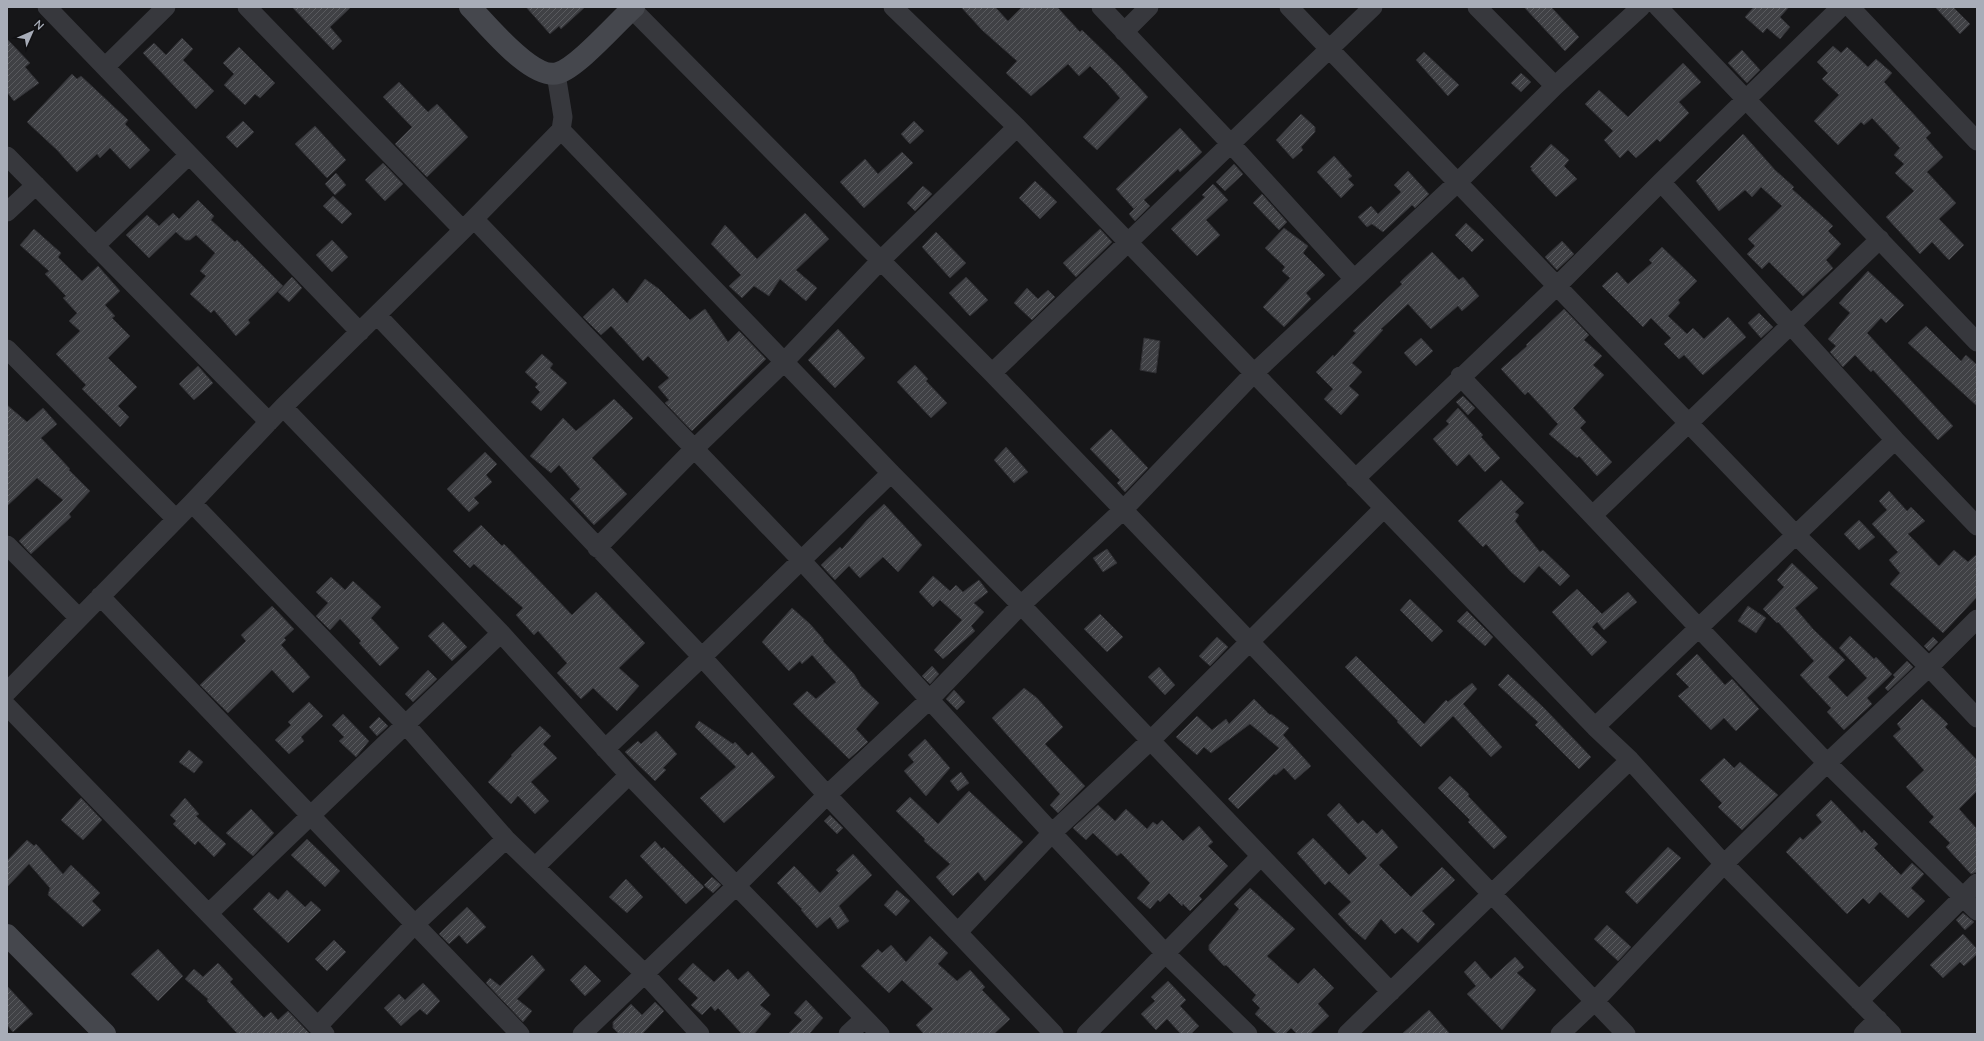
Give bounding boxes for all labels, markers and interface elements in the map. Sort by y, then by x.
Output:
north arrow [12,12,52,52]
text: N [32,17,47,32]

